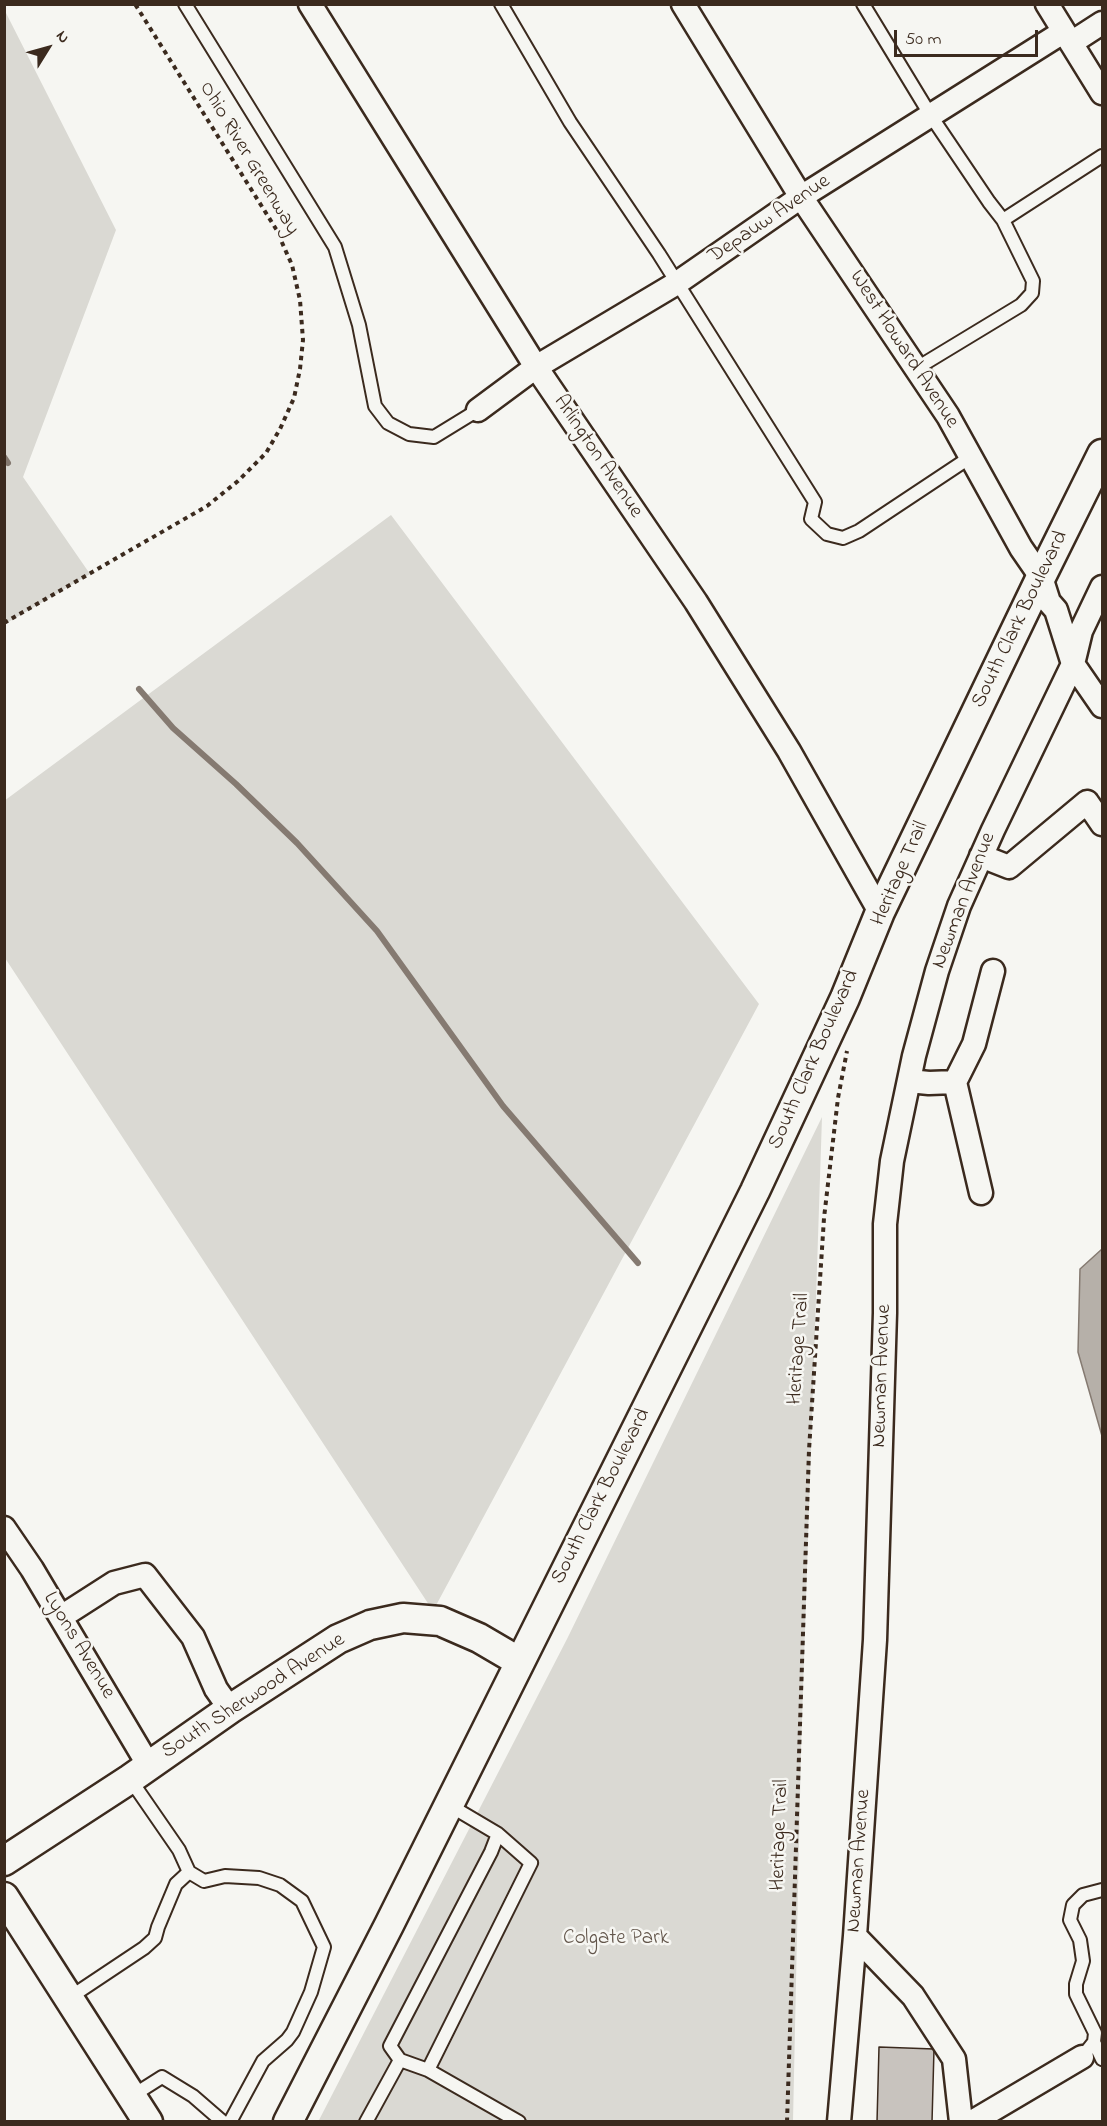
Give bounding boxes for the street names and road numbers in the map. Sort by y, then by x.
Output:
street label: Ohio River Greenway [192,78,304,240]
street label: Depauw Avenue [704,170,836,270]
street label: West Howard Avenue [843,266,963,434]
street label: Arlington Avenue [547,391,647,523]
street label: South Clark Boulevard [967,527,1075,713]
street label: Heritage Trail [867,818,935,930]
street label: Newman Avenue [928,830,1002,972]
street label: South Clark Boulevard [764,966,866,1154]
street label: Heritage Trail [784,1292,816,1406]
street label: Newman Avenue [868,1304,898,1448]
street label: South Clark Boulevard [547,1405,657,1589]
street label: Lyons Avenue [36,1588,120,1704]
street label: South Sherwood Avenue [158,1628,350,1766]
street label: Heritage Trail [766,1779,796,1891]
street label: Newman Avenue [842,1789,878,1933]

